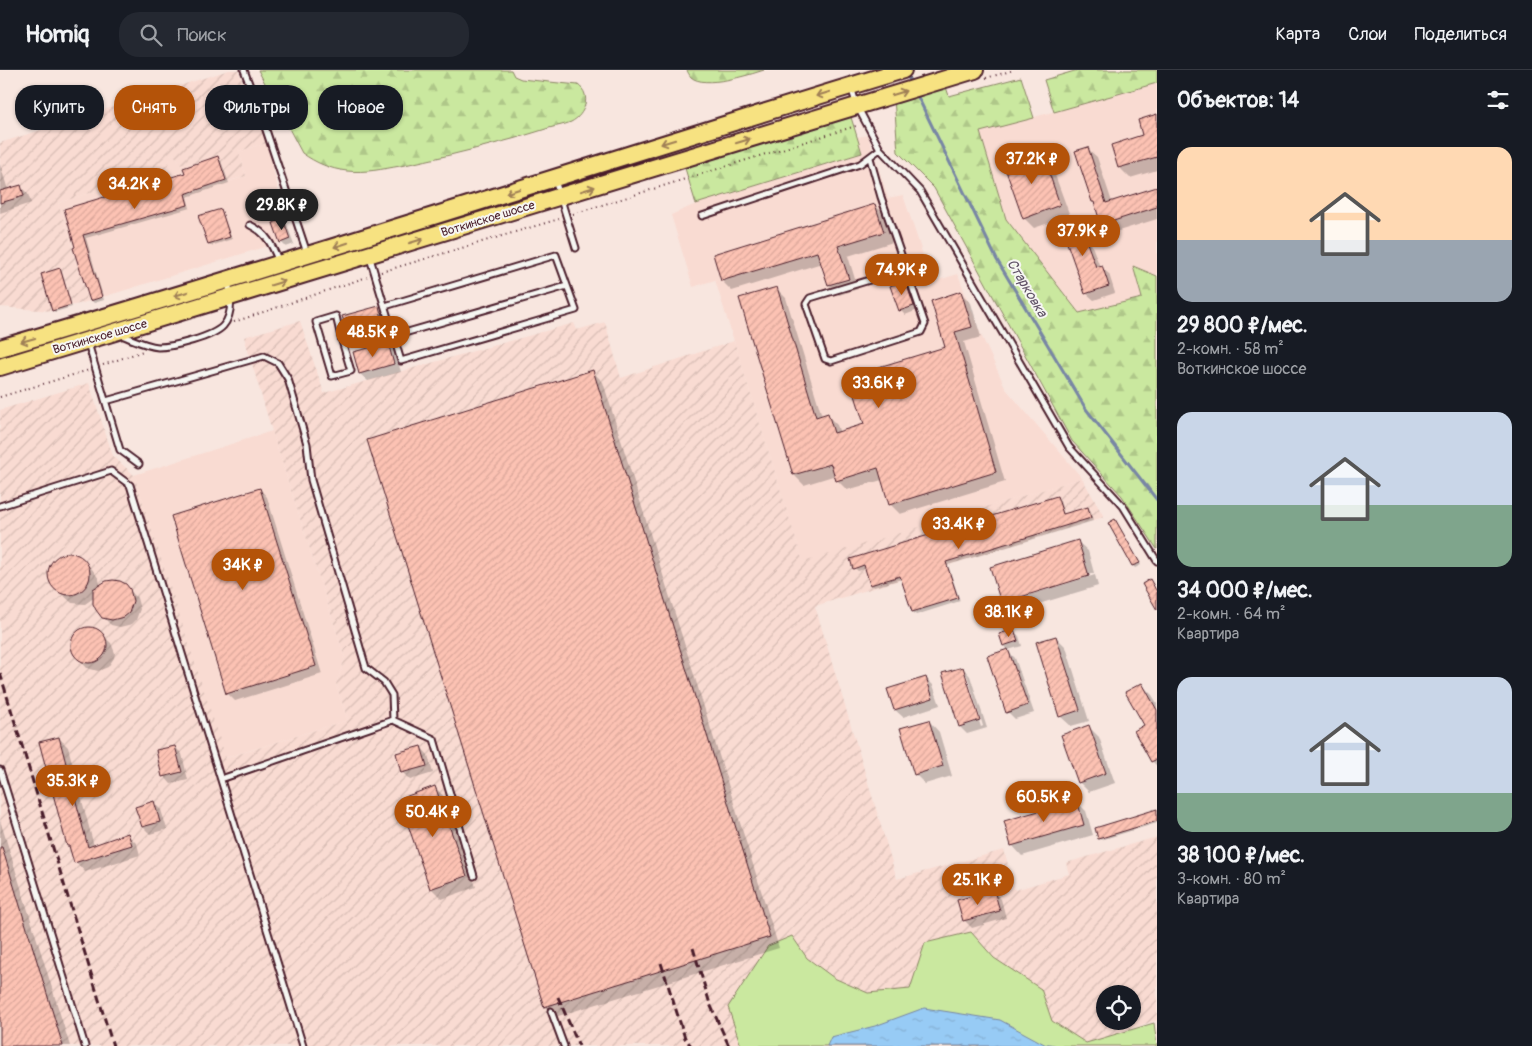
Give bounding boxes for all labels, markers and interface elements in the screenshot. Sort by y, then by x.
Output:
search box [119,12,469,57]
text: Homiq [25,20,89,49]
icon: search [137,21,165,49]
text: Поиск [177,23,227,47]
text: Карта [1276,23,1320,46]
text: Слои [1348,23,1386,46]
text: Поделиться [1414,23,1507,46]
chip: Купить [15,85,104,130]
chip: Снять [114,85,195,130]
chip: Фильтры [205,85,308,130]
chip: Новое [318,85,403,130]
icon: filters [1484,86,1512,114]
text: Объектов: 14 [1177,87,1299,114]
one-way arrow [890,88,906,98]
one-way arrow [815,90,831,100]
one-way arrow [735,136,751,145]
one-way arrow [660,138,676,148]
pin: 37.2K ₽ [986,142,1078,185]
text: 37.2K ₽ [1006,149,1058,169]
pin: 34.2K ₽ [89,168,181,210]
text: 34.2K ₽ [108,174,162,194]
icon: home [1300,179,1390,269]
one-way arrow [580,183,596,193]
one-way arrow [505,186,521,196]
pin: 29.8K ₽ [236,189,328,231]
text: 29.8K ₽ [256,195,308,215]
street label: Воткинское шоссе [439,198,537,240]
pin: 37.9K ₽ [1037,214,1129,257]
text: 37.9K ₽ [1057,221,1109,241]
one-way arrow [408,236,424,246]
one-way arrow [333,241,349,251]
pin: 74.9K ₽ [856,254,948,296]
water label: Старковка [1003,256,1052,321]
text: 74.9K ₽ [876,260,928,280]
one-way arrow [270,278,286,288]
one-way arrow [173,290,189,300]
text: 29 800 ₽/мес. [1177,312,1308,339]
street label: Воткинское шоссе [51,316,149,358]
pin: 48.5K ₽ [327,316,419,358]
text: 48.5K ₽ [347,322,399,342]
one-way arrow [20,336,36,346]
text: 2-комн. · 58 m² [1177,339,1284,359]
text: Воткинское шоссе [1177,359,1306,379]
pin: 33.6K ₽ [833,366,925,409]
text: 33.6K ₽ [852,373,906,393]
icon: home [1300,444,1390,534]
pin: 33.4K ₽ [913,508,1005,550]
text: 33.4K ₽ [932,514,986,534]
pin: 34K ₽ [208,548,278,591]
text: 34K ₽ [223,555,263,575]
text: 34 000 ₽/мес. [1177,577,1313,604]
pin: 38.1K ₽ [963,596,1055,638]
text: 38.1K ₽ [984,602,1034,622]
text: 2-комн. · 64 m² [1177,604,1286,624]
text: Квартира [1177,624,1239,644]
icon: home [1300,709,1390,799]
pin: 35.3K ₽ [27,764,119,807]
text: 35.3K ₽ [47,771,99,791]
pin: 60.5K ₽ [998,780,1090,823]
text: 60.5K ₽ [1016,787,1072,807]
pin: 50.4K ₽ [387,796,479,838]
text: 50.4K ₽ [405,802,461,822]
text: 38 100 ₽/мес. [1177,842,1305,869]
pin: 25.1K ₽ [932,864,1024,906]
text: 3-комн. · 80 m² [1177,869,1286,889]
text: 25.1K ₽ [953,870,1003,890]
text: Квартира [1177,889,1239,909]
map controls [1096,985,1141,1030]
button: locate [1096,985,1141,1030]

